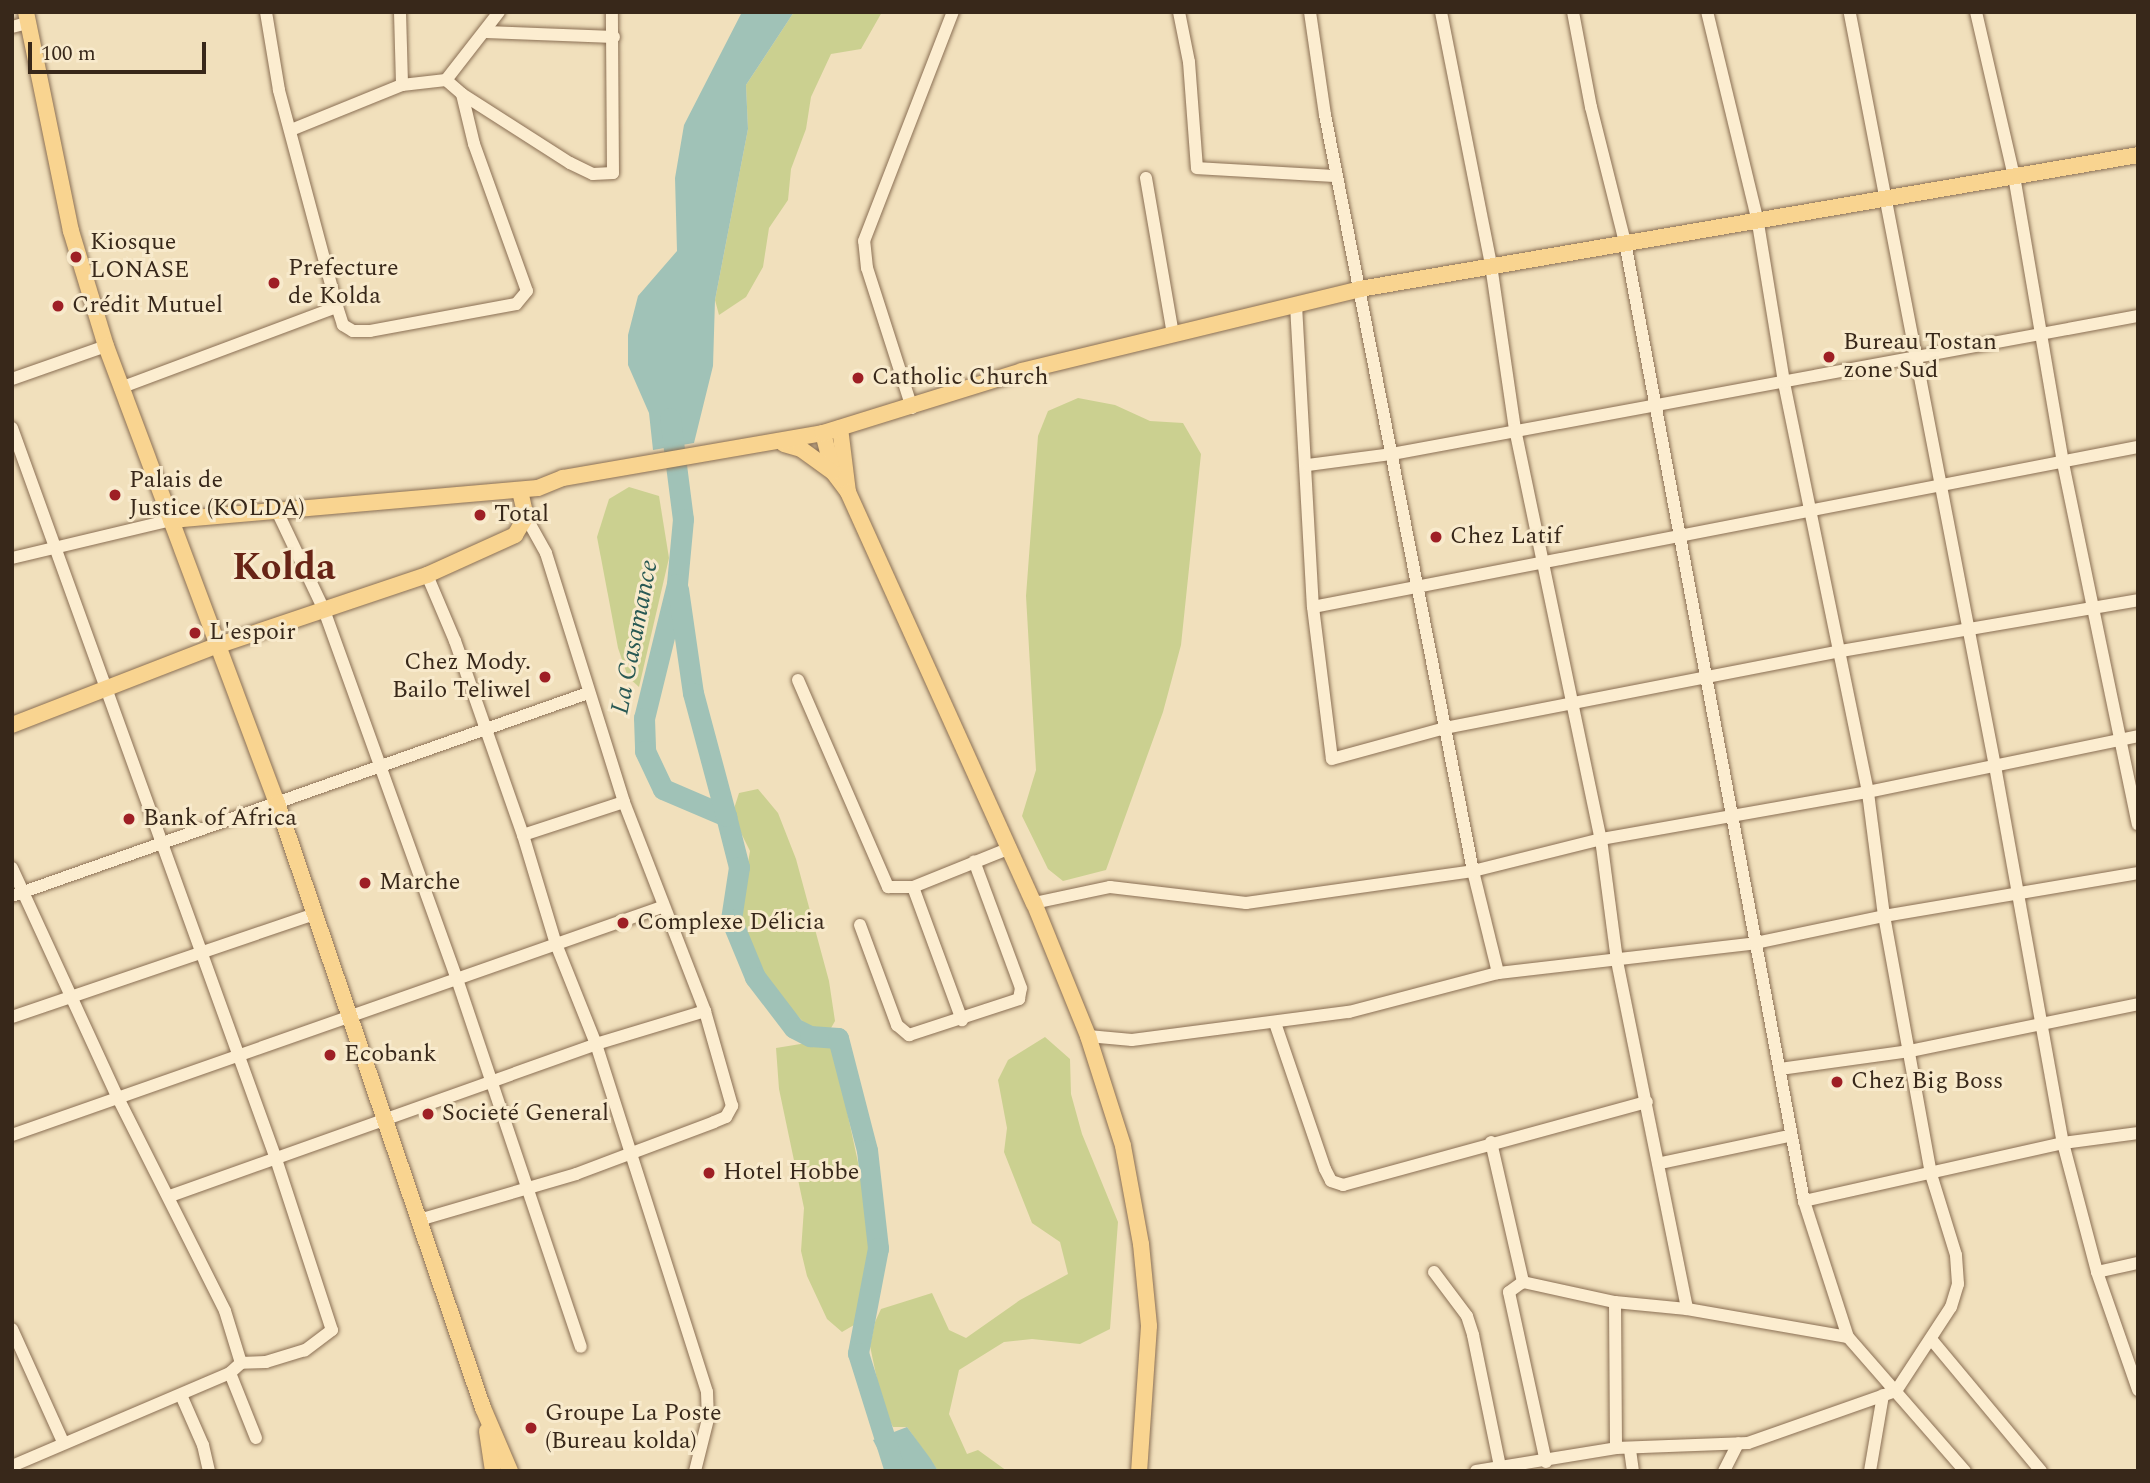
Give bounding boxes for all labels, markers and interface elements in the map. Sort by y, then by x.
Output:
scale bar [32,28,210,72]
text: 100 m [41,38,96,70]
place label: Kiosque LONASE [90,229,189,285]
marker: Kiosque LONASE [68,249,84,265]
place label: Prefecture de Kolda [288,255,399,311]
marker: Prefecture de Kolda [266,275,282,291]
place label: Crédit Mutuel [72,292,223,320]
marker: Crédit Mutuel [50,298,66,314]
place label: Bureau Tostan zone Sud [1843,329,1997,385]
marker: Bureau Tostan zone Sud [1821,349,1837,365]
place label: Catholic Church [872,364,1048,392]
marker: Catholic Church [850,370,866,386]
place label: Palais de Justice (KOLDA) [129,467,305,523]
marker: Palais de Justice (KOLDA) [107,487,123,503]
place label: Total [494,501,549,529]
marker: Total [472,507,488,523]
place label: Chez Latif [1450,523,1562,551]
marker: Chez Latif [1428,529,1444,545]
district label: Kolda [232,546,336,592]
water label: La Casamance [605,557,665,717]
place label: L'espoir [209,619,296,647]
marker: L'espoir [187,625,203,641]
place label: Chez Mody. Bailo Teliwel [392,649,531,705]
marker: Chez Mody. Bailo Teliwel [537,669,553,685]
place label: Bank of Africa [143,805,297,833]
marker: Bank of Africa [121,811,137,827]
place label: Marche [379,869,460,897]
marker: Marche [357,875,373,891]
place label: Complexe Délicia [637,909,825,937]
marker: Complexe Délicia [615,915,631,931]
place label: Ecobank [344,1041,437,1069]
marker: Ecobank [322,1047,338,1063]
place label: Chez Big Boss [1851,1068,2003,1096]
marker: Chez Big Boss [1829,1074,1845,1090]
place label: Societé General [442,1100,609,1128]
marker: Societé General [420,1106,436,1122]
place label: Hotel Hobbe [723,1159,859,1187]
marker: Hotel Hobbe [701,1165,717,1181]
place label: Groupe La Poste (Bureau kolda) [545,1400,722,1456]
marker: Groupe La Poste (Bureau kolda) [523,1420,539,1436]

